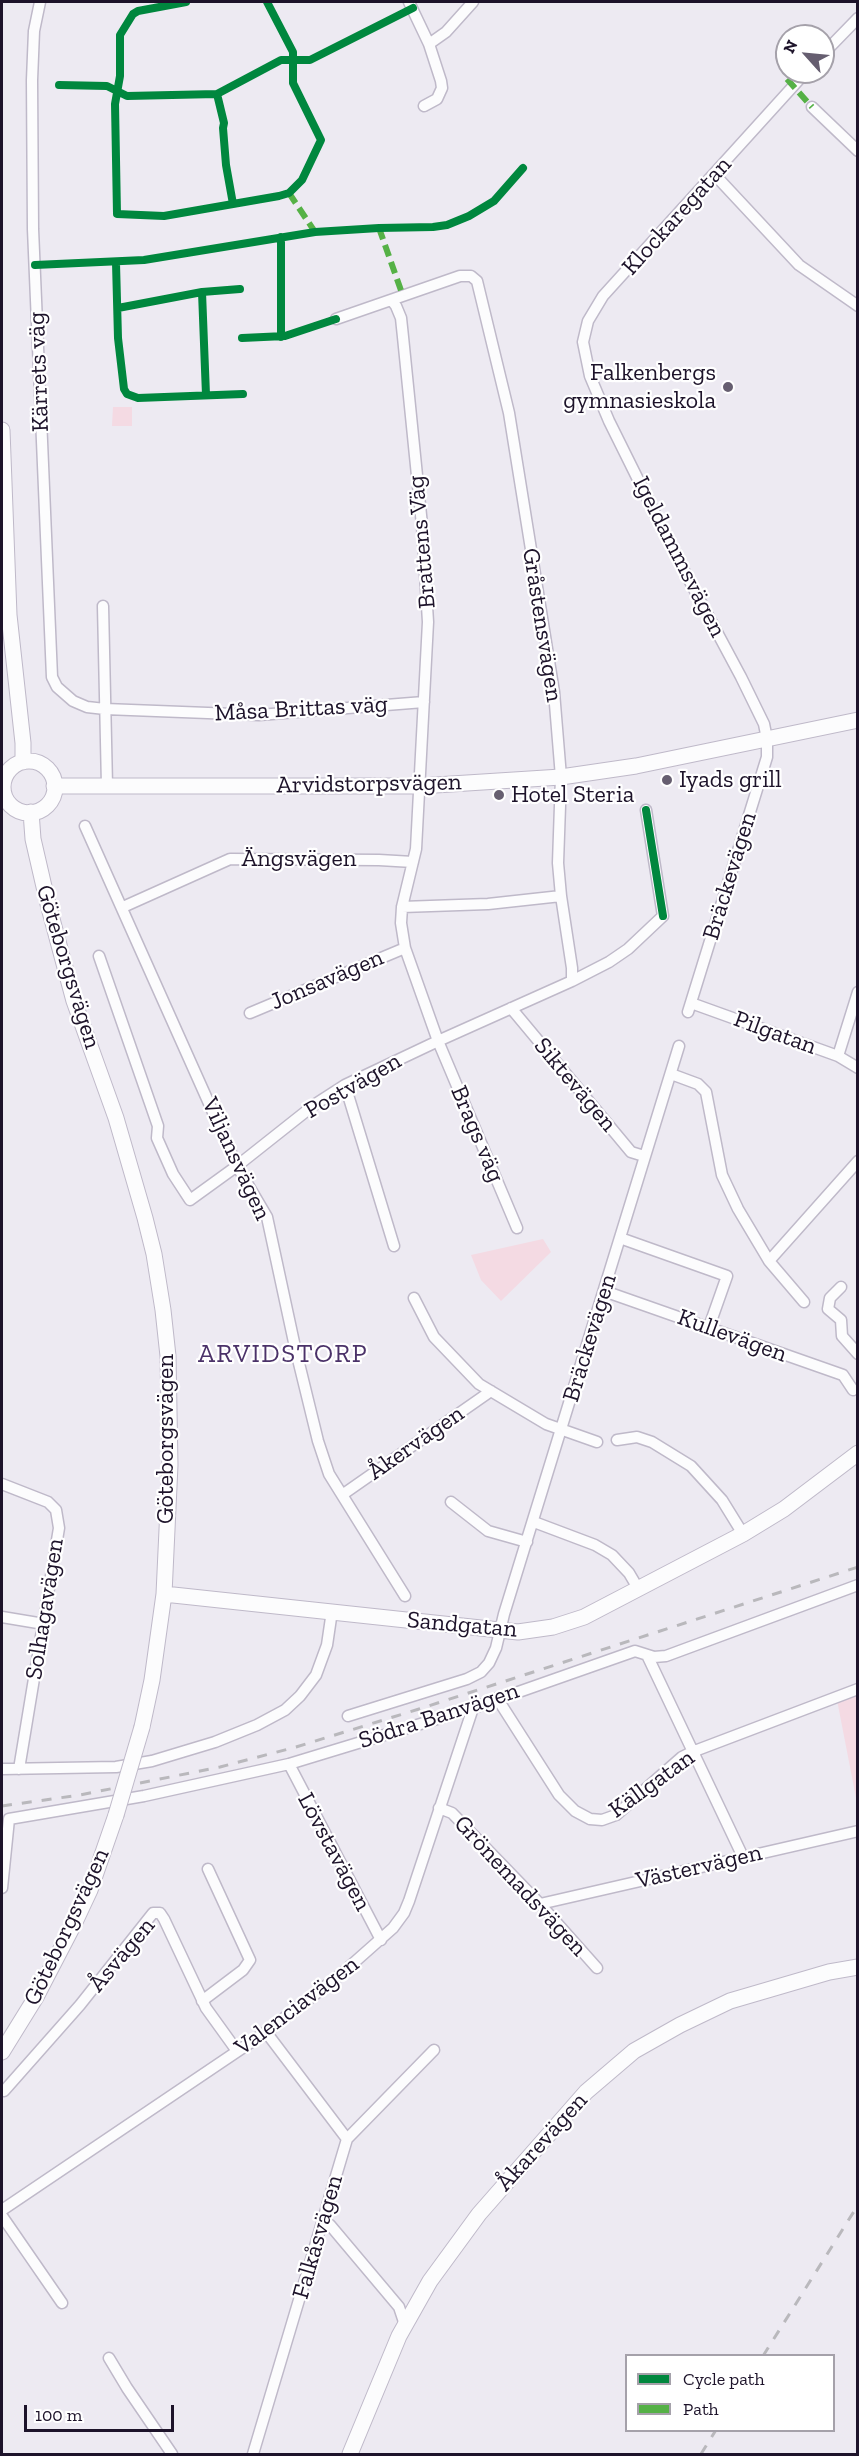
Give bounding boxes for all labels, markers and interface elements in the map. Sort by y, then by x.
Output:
north arrow [775,24,835,84]
text: N [779,37,802,56]
street label: Klockaregatan [616,151,738,281]
street label: Kärrets väg [23,311,55,433]
place label: Falkenbergs gymnasieskola [563,359,716,415]
marker: Falkenbergs gymnasieskola [721,380,735,394]
street label: Igeldammsvägen [626,472,732,642]
street label: Brattens Väg [402,474,442,610]
street label: Gråstensvägen [516,546,568,704]
street label: Måsa Brittas väg [214,690,388,728]
place label: Iyads grill [679,766,782,794]
street label: Arvidstorpsvägen [276,768,462,800]
marker: Iyads grill [660,773,674,787]
place label: Hotel Steria [511,781,634,809]
marker: Hotel Steria [492,788,506,802]
street label: Bräckevägen [697,809,763,943]
street label: Ängsvägen [242,845,356,873]
street label: Göteborgsvägen [29,882,107,1052]
street label: Jonsavägen [266,943,388,1017]
street label: Pilgatan [730,1005,820,1061]
street label: Siktevägen [527,1032,623,1138]
street label: Postvägen [299,1047,407,1125]
street label: Brags väg [444,1081,510,1187]
street label: Viljansvägen [195,1093,277,1225]
street label: Bräckevägen [557,1271,623,1405]
street label: Kullevägen [673,1303,791,1369]
district label: ARVIDSTORP [198,1339,368,1371]
street label: Göteborgsvägen [152,1354,180,1524]
street label: Åkervägen [362,1399,470,1487]
street label: Solhagavägen [20,1536,70,1682]
street label: Sandgatan [406,1606,518,1644]
street label: Södra Banvägen [355,1677,523,1755]
street label: Källgatan [604,1743,700,1825]
street label: Lövstavägen [291,1788,377,1916]
street label: Grönemadsvägen [447,1810,593,1962]
street label: Västervägen [633,1839,765,1895]
street label: Göteborgsvägen [18,1844,116,2010]
street label: Åsvägen [83,1912,161,1998]
street label: Valenciavägen [229,1950,365,2062]
street label: Åkarevägen [490,2087,594,2197]
street label: Falkåsvägen [287,2172,349,2302]
legend [625,2354,835,2432]
text: Cycle path [683,2368,765,2390]
scale bar [27,2393,177,2431]
text: Path [683,2398,719,2420]
text: 100 m [35,2404,82,2426]

